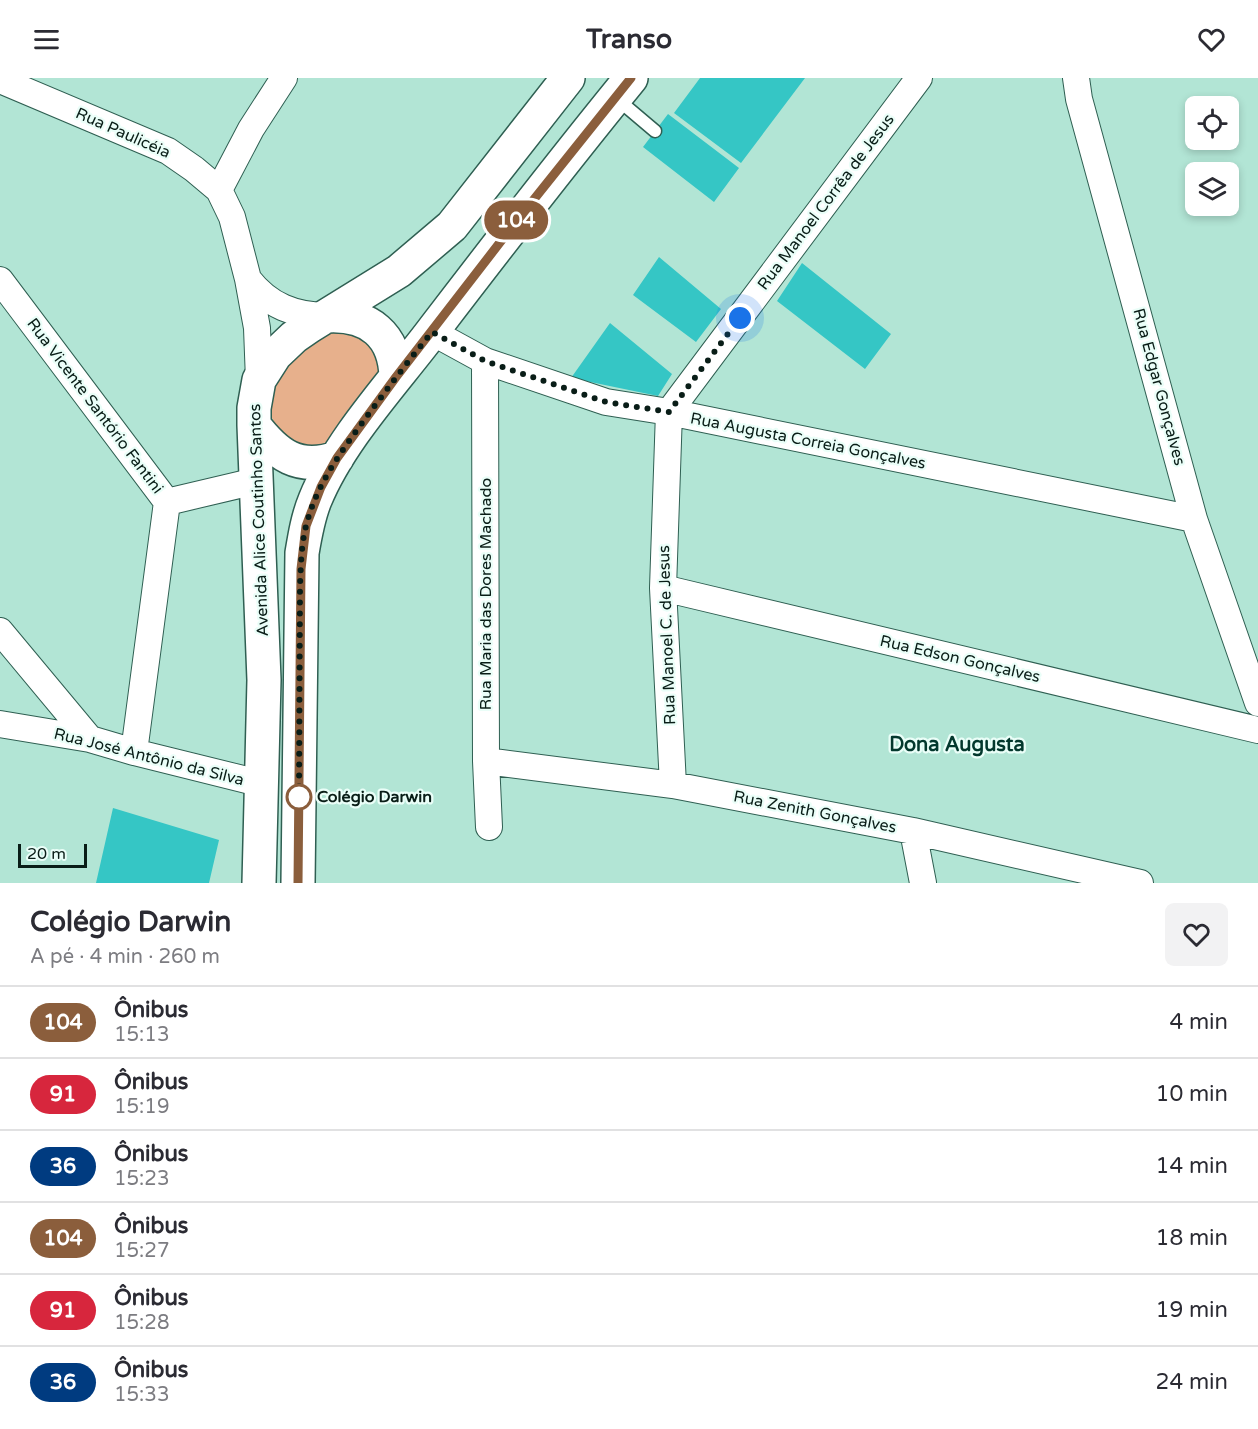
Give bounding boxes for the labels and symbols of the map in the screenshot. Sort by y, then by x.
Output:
street label: Rua Paulicéia [72,103,174,163]
street label: Rua Manoel Corrêa de Jesus [753,110,899,294]
line badge: 104 [482,200,550,240]
your location [725,303,755,333]
street label: Rua Edgar Gonçalves [1128,306,1190,468]
street label: Rua Vicente Santório Fantini [22,314,168,498]
street label: Avenida Alice Coutinho Santos [245,403,273,637]
street label: Rua Augusta Correia Gonçalves [689,408,927,474]
street label: Rua Maria das Dores Machado [476,478,496,710]
street label: Rua Manoel C. de Jesus [654,545,680,725]
street label: Rua Edson Gonçalves [878,631,1042,687]
street label: Rua José Antônio da Silva [52,724,246,790]
district label: Dona Augusta [889,733,1025,757]
marker: Colégio Darwin [286,784,312,810]
street label: Rua Zenith Gonçalves [732,786,898,838]
place label: Colégio Darwin [317,787,432,807]
scale bar [18,841,87,868]

